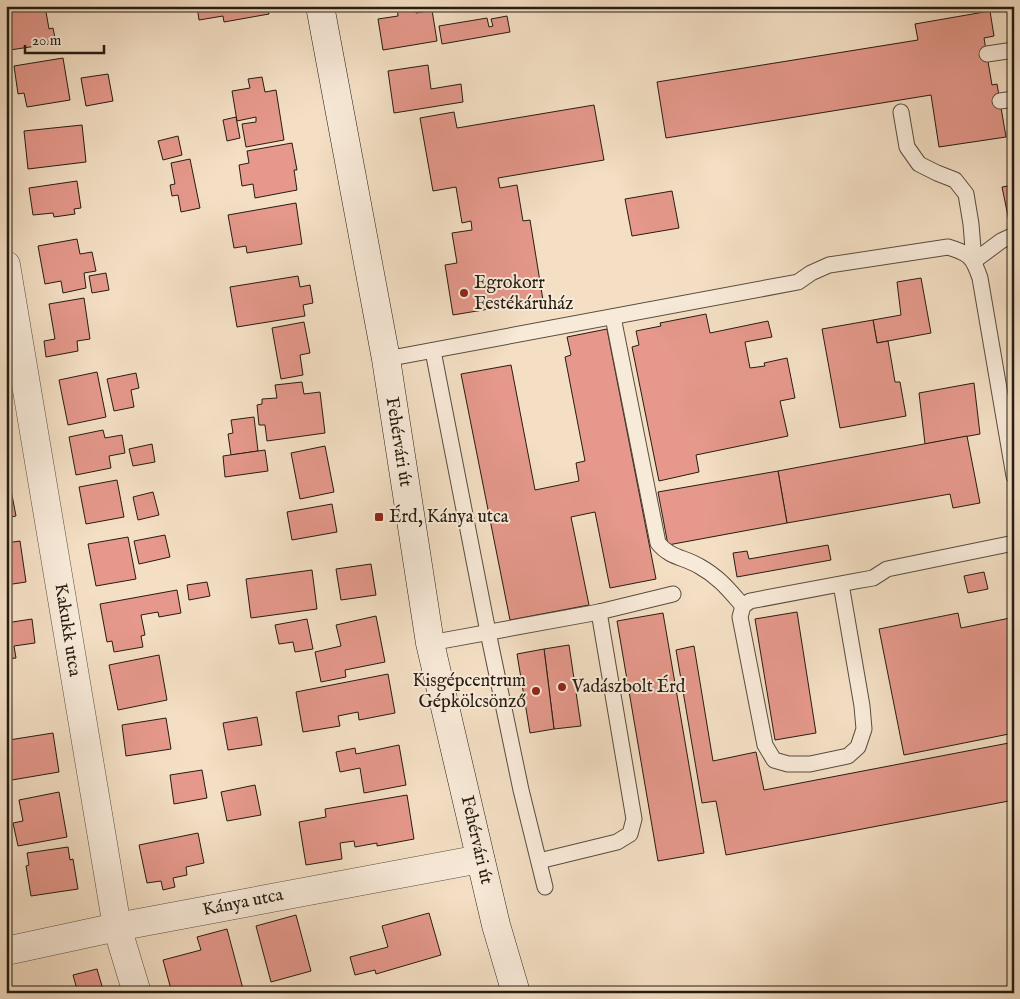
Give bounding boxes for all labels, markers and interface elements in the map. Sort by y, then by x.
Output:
scale bar [25,22,104,54]
text: 20 m [32,31,62,50]
place label: Egrokorr Festékáruház [474,272,573,316]
marker: Egrokorr Festékáruház [458,287,470,299]
street label: Fehérvári út [380,395,416,489]
place label: Érd, Kánya utca [389,504,509,529]
marker: Érd, Kánya utca [373,511,385,523]
street label: Kakukk utca [48,582,86,678]
place label: Kisgépcentrum Gépkölcsönző [413,670,526,714]
place label: Vadászbolt Érd [571,674,686,699]
marker: Vadászbolt Érd [556,681,568,693]
marker: Kisgépcentrum Gépkölcsönző [530,685,542,697]
street label: Fehérvári út [455,793,497,887]
street label: Kánya utca [201,884,285,922]

